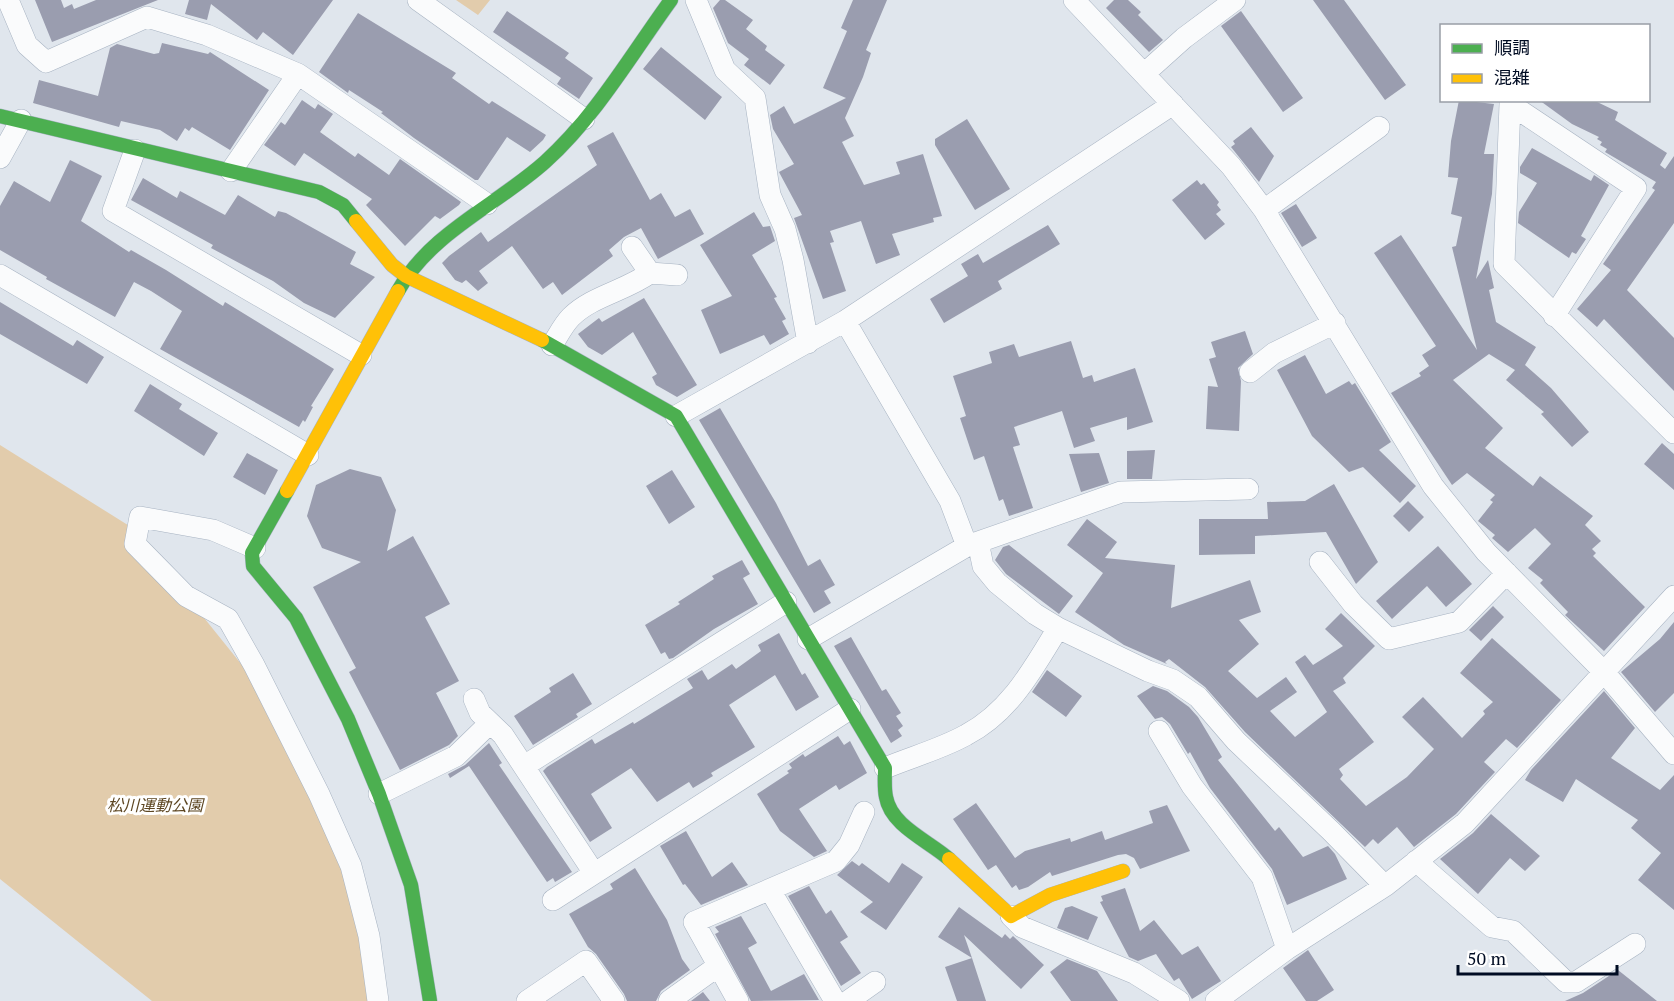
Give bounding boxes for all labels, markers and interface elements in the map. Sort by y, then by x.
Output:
legend [1440,24,1650,102]
text: 順調 [1494,35,1530,59]
text: 混雑 [1494,65,1530,89]
park label: 松川運動公園 [107,794,205,816]
scale bar [1458,938,1617,976]
text: 50 m [1467,946,1507,970]

